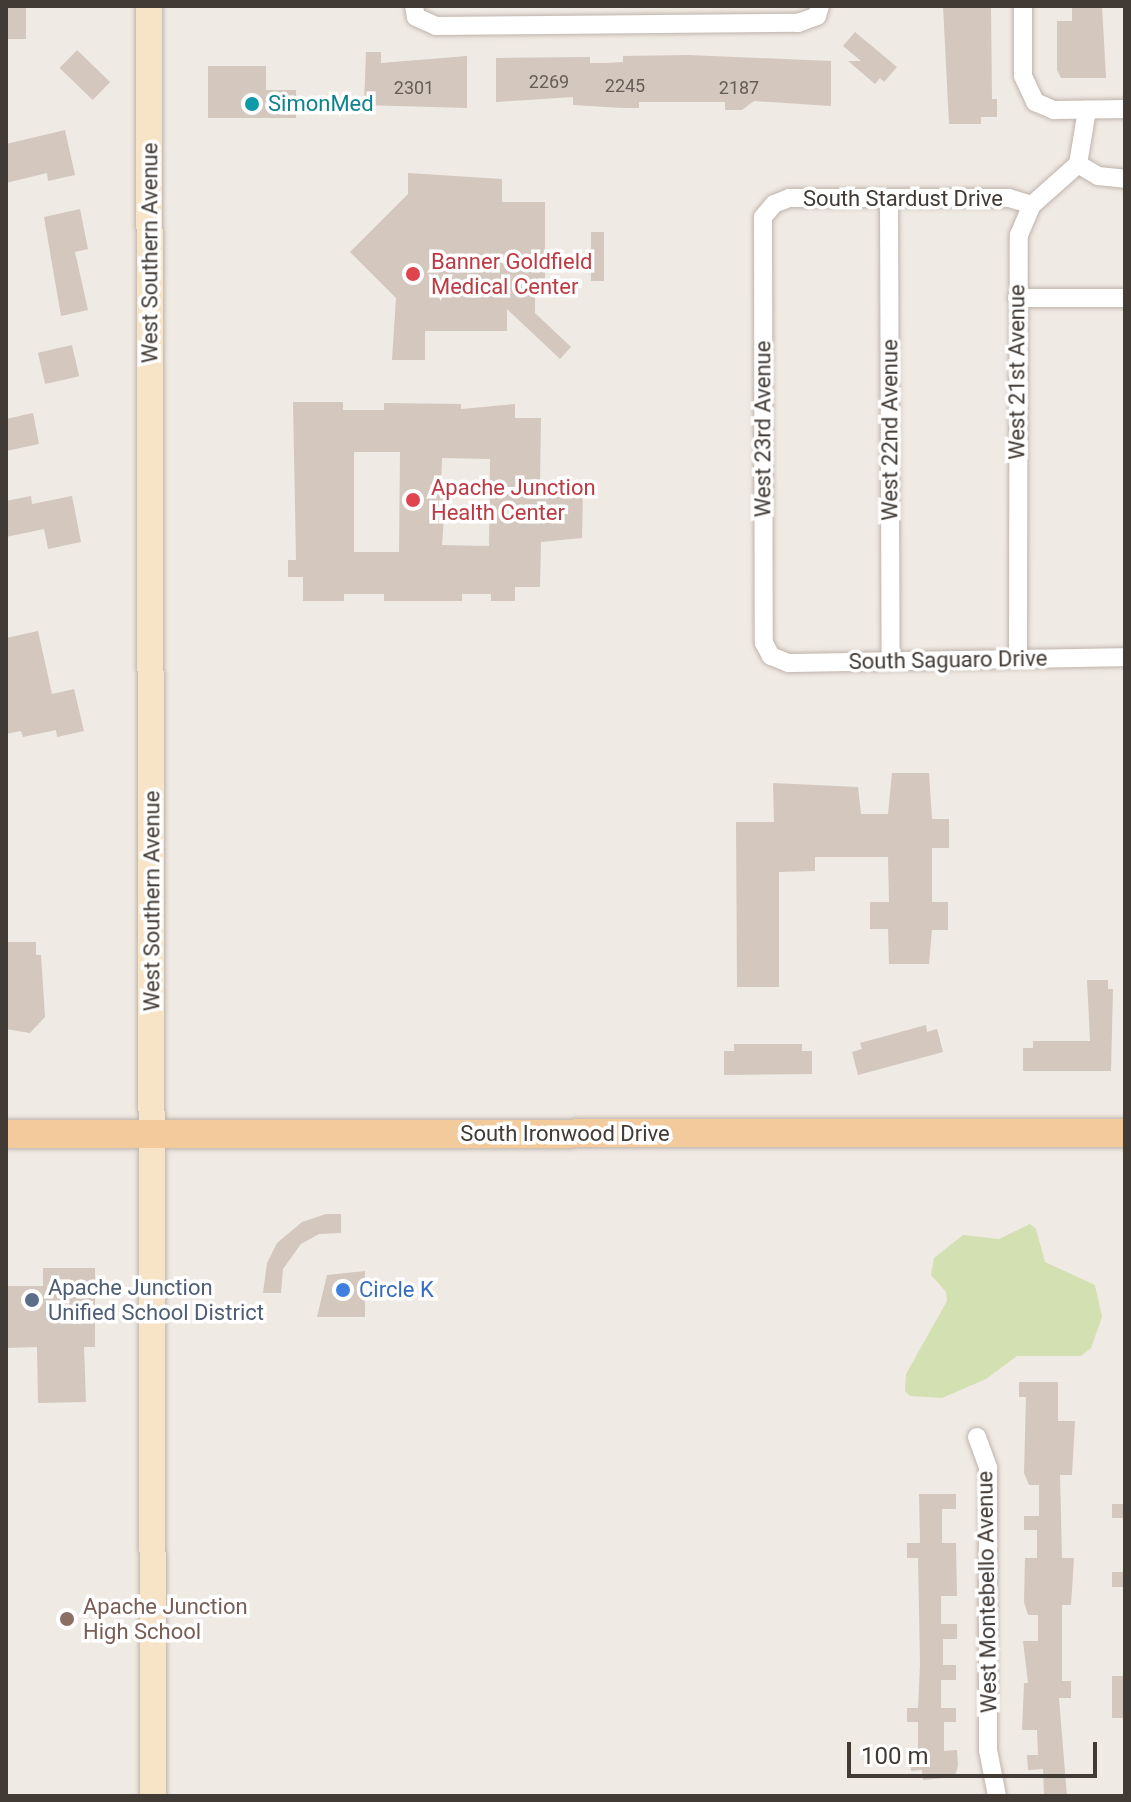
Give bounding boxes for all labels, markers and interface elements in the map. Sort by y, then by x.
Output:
house number: 2269 [529,71,569,93]
house number: 2245 [605,75,645,97]
house number: 2301 [394,77,434,99]
house number: 2187 [719,77,759,99]
place label: SimonMed [268,91,374,117]
marker: SimonMed [243,95,261,113]
street label: West Southern Avenue [137,143,163,363]
street label: South Stardust Drive [803,186,1003,212]
place label: Banner Goldfield Medical Center [431,248,592,300]
marker: Banner Goldfield Medical Center [402,263,424,285]
street label: West 21st Avenue [1004,284,1030,460]
street label: West 22nd Avenue [877,339,903,521]
street label: West 23rd Avenue [750,341,776,517]
place label: Apache Junction Health Center [431,474,596,526]
marker: Apache Junction Health Center [402,489,424,511]
street label: South Saguaro Drive [848,645,1048,675]
street label: West Southern Avenue [139,791,165,1011]
street label: South Ironwood Drive [460,1121,670,1147]
place label: Apache Junction Unified School District [48,1274,264,1326]
place label: Circle K [359,1277,434,1303]
marker: Circle K [334,1281,352,1299]
marker: Apache Junction Unified School District [23,1291,41,1309]
street label: West Montebello Avenue [972,1471,1002,1713]
place label: Apache Junction High School [83,1593,248,1644]
marker: Apache Junction High School [58,1610,76,1628]
scale bar [851,1726,1101,1776]
text: 100 m [861,1742,928,1770]

